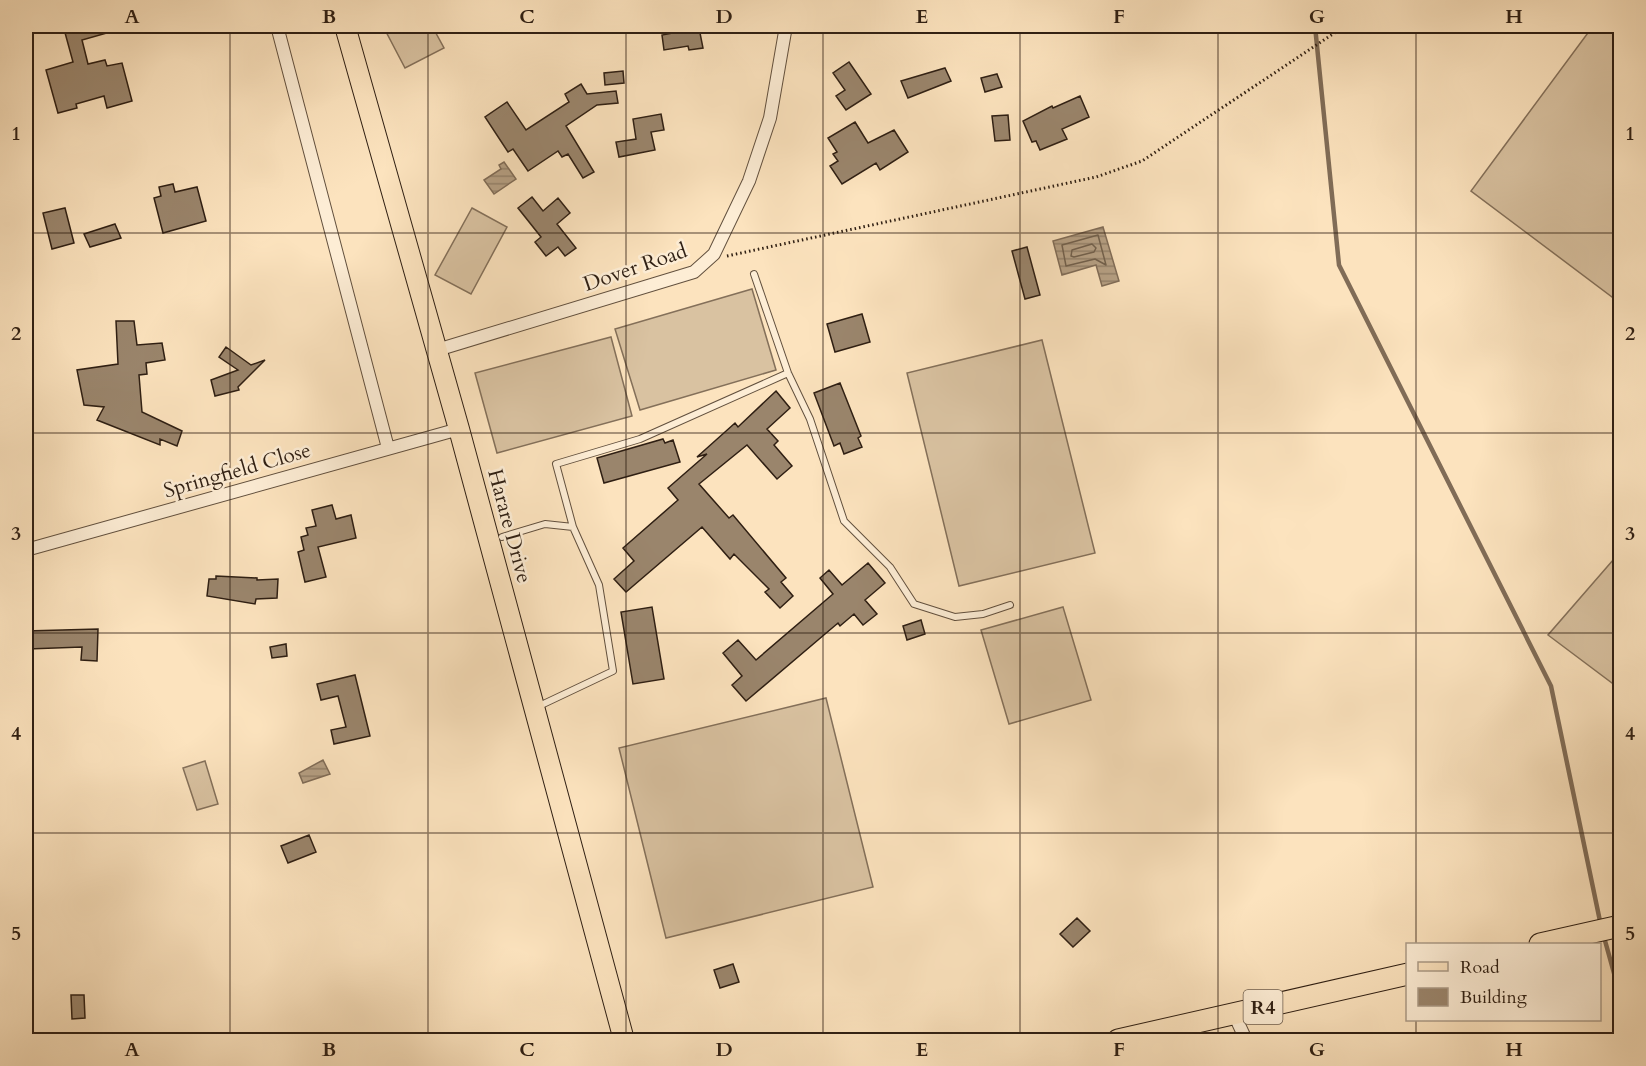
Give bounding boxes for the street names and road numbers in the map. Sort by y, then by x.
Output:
street label: Dover Road [579,236,691,299]
street label: Springfield Close [160,436,314,505]
street label: Harare Drive [480,466,539,586]
road number: R4 [1244,990,1282,1024]

